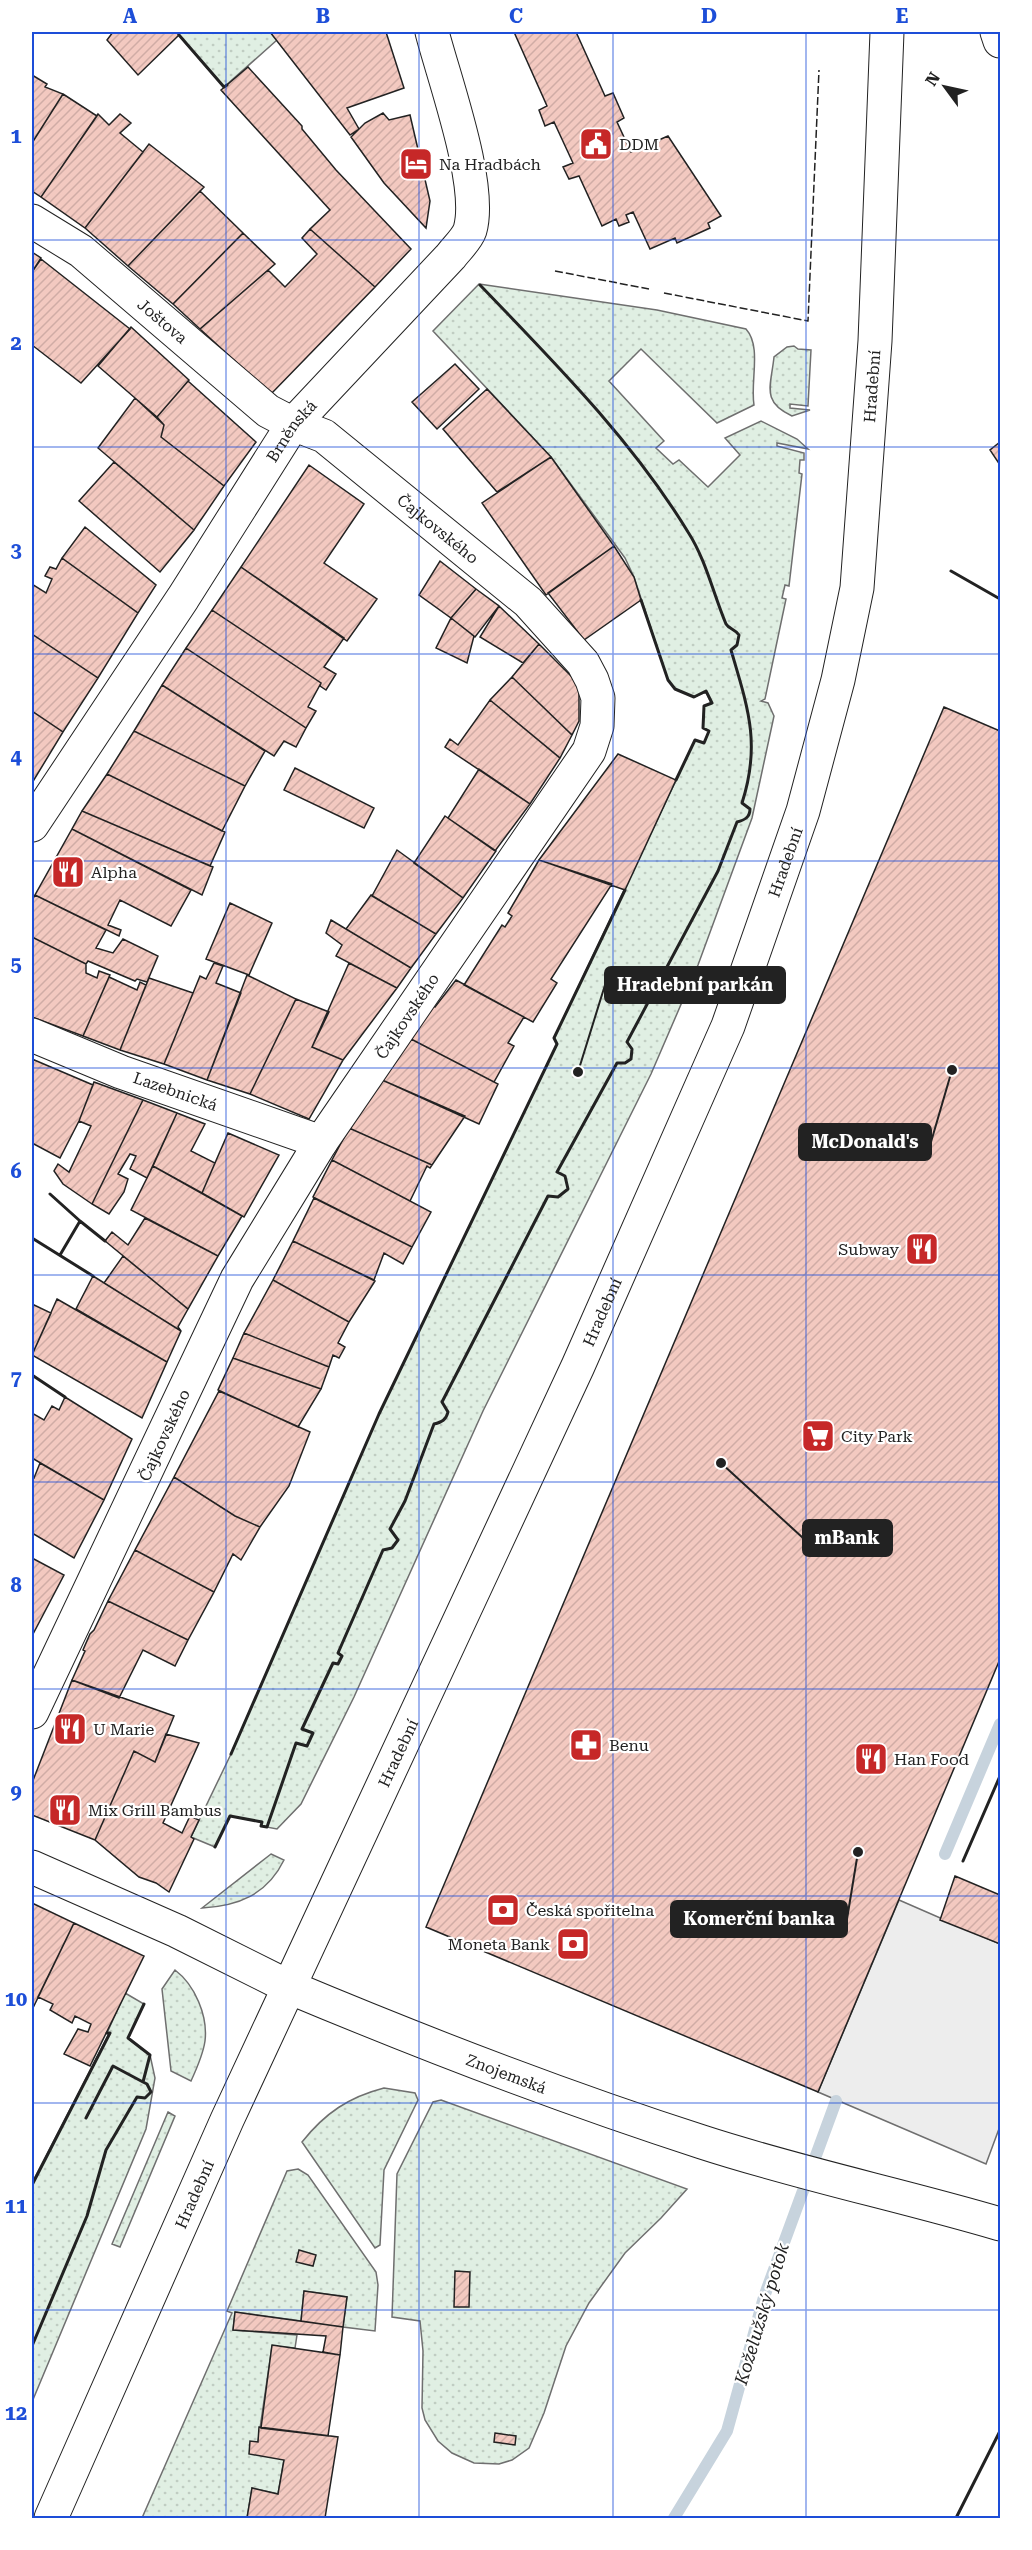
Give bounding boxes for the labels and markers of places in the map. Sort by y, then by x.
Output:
public building icon: DDM [578,126,614,162]
place label: DDM [619,135,659,154]
hotel icon: Na Hradbách [398,146,434,182]
place label: Na Hradbách [439,155,541,174]
restaurant icon: Alpha [50,854,86,890]
place label: Alpha [91,863,137,882]
callout: Hradební parkán [605,967,785,1003]
callout: McDonald's [799,1124,931,1160]
restaurant icon: Subway [904,1231,940,1267]
place label: Subway [838,1240,900,1259]
supermarket icon: City Park [800,1418,836,1454]
place label: City Park [841,1427,913,1446]
callout: mBank [803,1520,892,1556]
restaurant icon: U Marie [52,1711,88,1747]
place label: U Marie [93,1720,154,1739]
pharmacy icon: Benu [568,1727,604,1763]
place label: Benu [609,1736,649,1755]
restaurant icon: Han Food [853,1741,889,1777]
place label: Han Food [894,1750,969,1769]
restaurant icon: Mix Grill Bambus [47,1792,83,1828]
place label: Mix Grill Bambus [88,1801,222,1820]
bank icon: Česká spořitelna [485,1892,521,1928]
place label: Česká spořitelna [526,1901,654,1920]
callout: Komerční banka [671,1901,847,1937]
bank icon: Moneta Bank [555,1926,591,1962]
place label: Moneta Bank [448,1935,550,1954]

